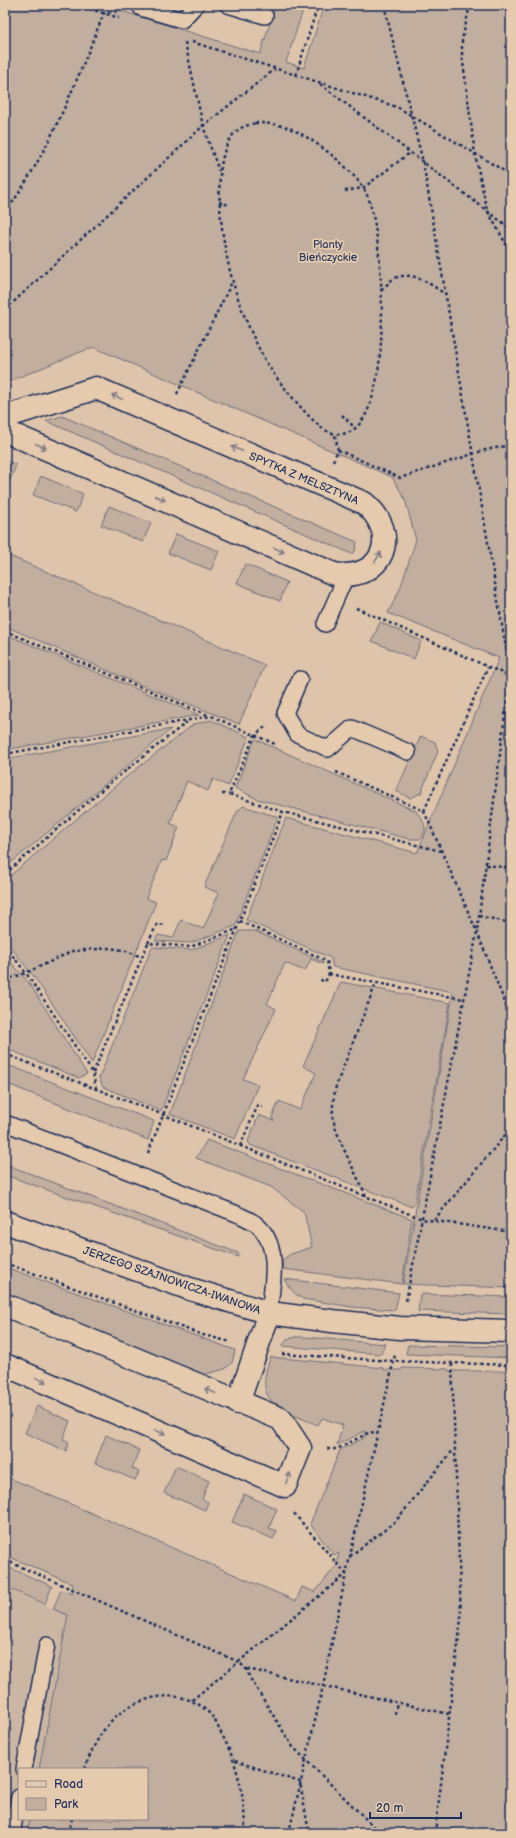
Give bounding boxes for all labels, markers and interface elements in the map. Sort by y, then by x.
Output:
park label: Planty Bieńczyckie [299,238,358,264]
one-way arrow [112,393,124,400]
one-way arrow [34,443,46,451]
one-way arrow [231,445,243,452]
street label: SPYTKA Z MELSZTYNA [247,450,361,508]
one-way arrow [153,495,165,502]
one-way arrow [273,547,285,554]
one-way arrow [374,551,382,563]
street label: JERZEGO SZAJNOWICZA-IWANOWA [81,1244,263,1317]
one-way arrow [34,1377,46,1385]
one-way arrow [204,1386,216,1394]
one-way arrow [154,1429,166,1436]
one-way arrow [285,1473,292,1485]
legend [18,1768,148,1820]
text: Road [54,1777,83,1792]
scale bar [370,1794,461,1820]
text: Park [54,1797,78,1812]
text: 20 m [376,1801,403,1816]

